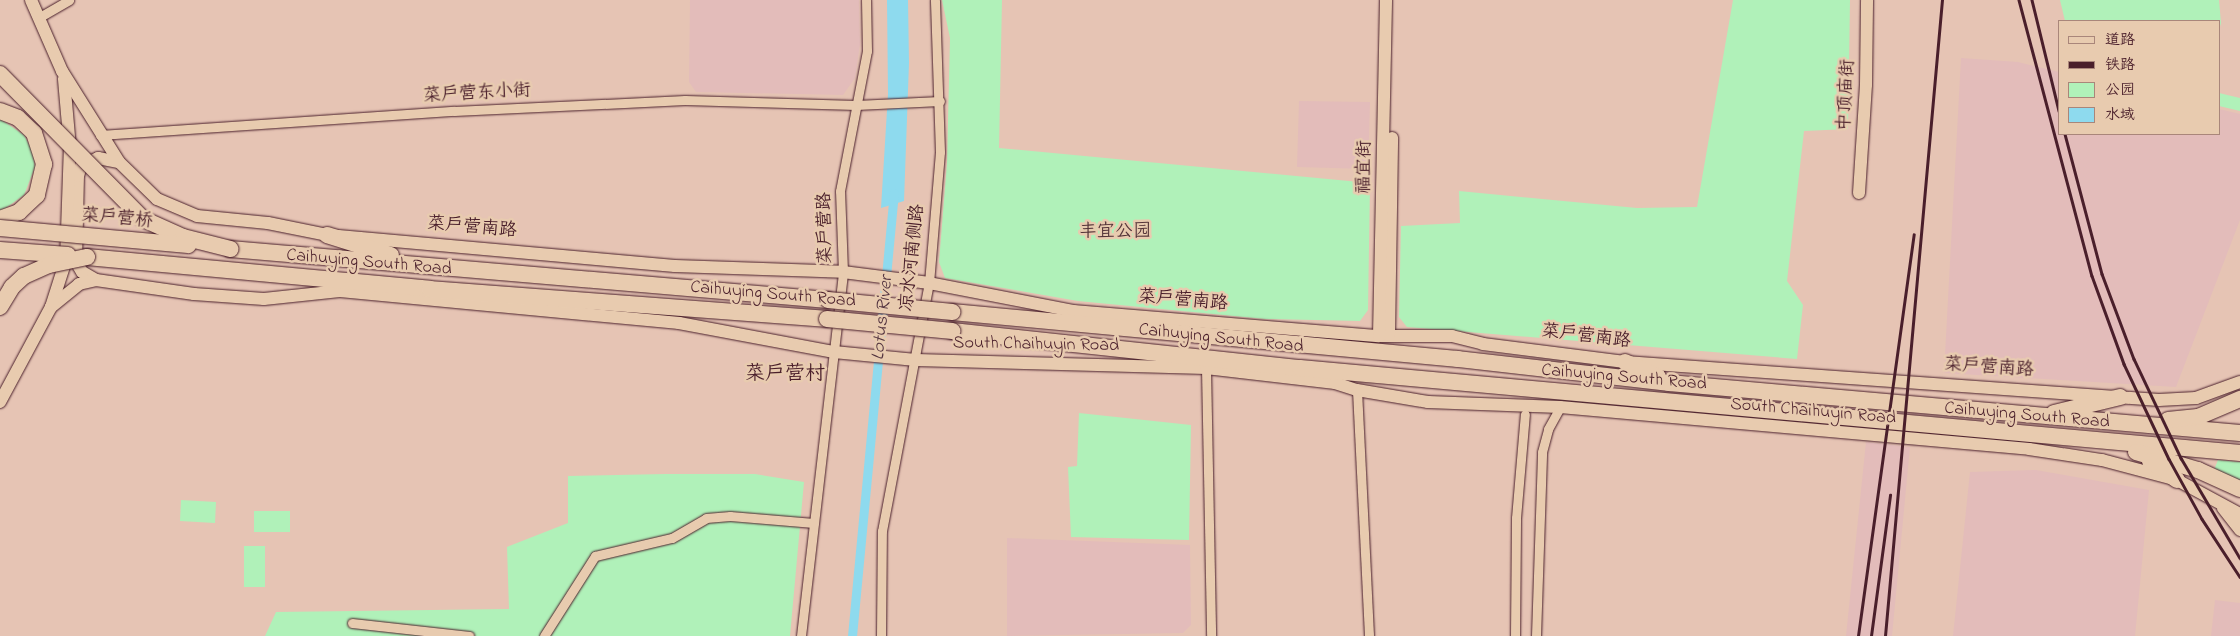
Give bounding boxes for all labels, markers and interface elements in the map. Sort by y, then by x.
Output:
legend [2058,20,2220,135]
text: 道路 [2105,29,2135,51]
text: 铁路 [2105,54,2135,76]
street label: 中顶庙街 [1834,58,1860,132]
text: 公园 [2105,79,2135,101]
street label: 菜户营东小街 [423,80,531,108]
text: 水域 [2105,104,2135,126]
street label: 福宜街 [1354,140,1376,194]
street label: 菜户营路 [815,192,837,264]
street label: 凉水河南侧路 [897,203,929,313]
street label: 菜户营桥 [80,205,154,233]
street label: 菜户营南路 [426,213,518,243]
park label: 丰宜公园 [1079,221,1151,243]
street label: Caihuying South Road [285,245,453,281]
water label: Lotus River [867,275,899,361]
street label: Caihuying South Road [689,277,857,313]
street label: 菜户营南路 [1137,286,1229,316]
street label: Caihuying South Road [1137,320,1305,358]
street label: 菜户营南路 [1540,321,1632,353]
street label: South Chaihuyin Road [953,333,1119,357]
street label: 菜户营南路 [1943,354,2035,382]
street label: Caihuying South Road [1540,360,1708,396]
district label: 菜户营村 [745,362,825,386]
street label: South Chaihuyin Road [1729,394,1897,430]
street label: Caihuying South Road [1943,398,2111,434]

